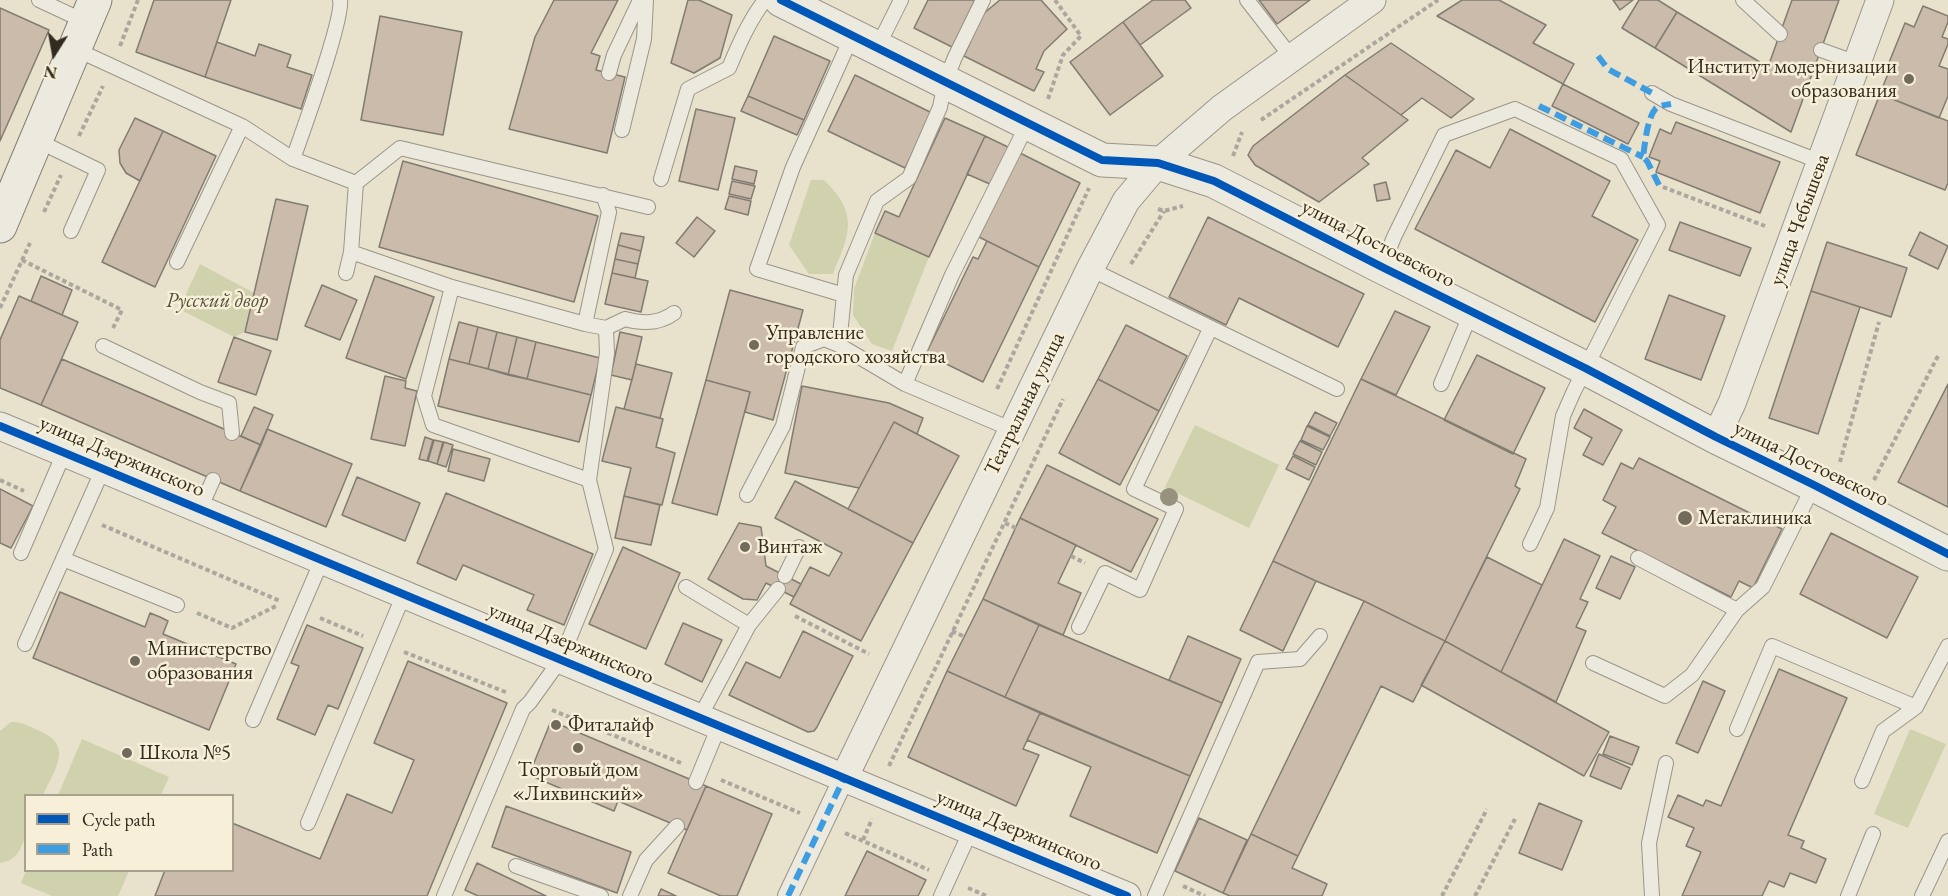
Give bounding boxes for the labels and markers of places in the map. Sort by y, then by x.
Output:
place label: Институт модернизации образования [1687,54,1897,104]
marker: Институт модернизации образования [1902,72,1916,86]
place label: Управление городского хозяйства [766,320,946,370]
marker: Управление городского хозяйства [747,338,761,352]
place label: Мегаклиника [1698,505,1812,531]
marker: Мегаклиника [1676,509,1694,527]
place label: Винтаж [757,534,823,560]
marker: Винтаж [738,540,752,554]
place label: Министерство образования [147,636,272,686]
marker: Министерство образования [128,654,142,668]
place label: Фиталайф [568,712,654,738]
marker: Фиталайф [549,718,563,732]
place label: Школа №5 [139,740,231,766]
marker: Торговый дом «Лихвинский» [571,741,585,755]
marker: Школа №5 [120,746,134,760]
place label: Торговый дом «Лихвинский» [512,757,644,807]

